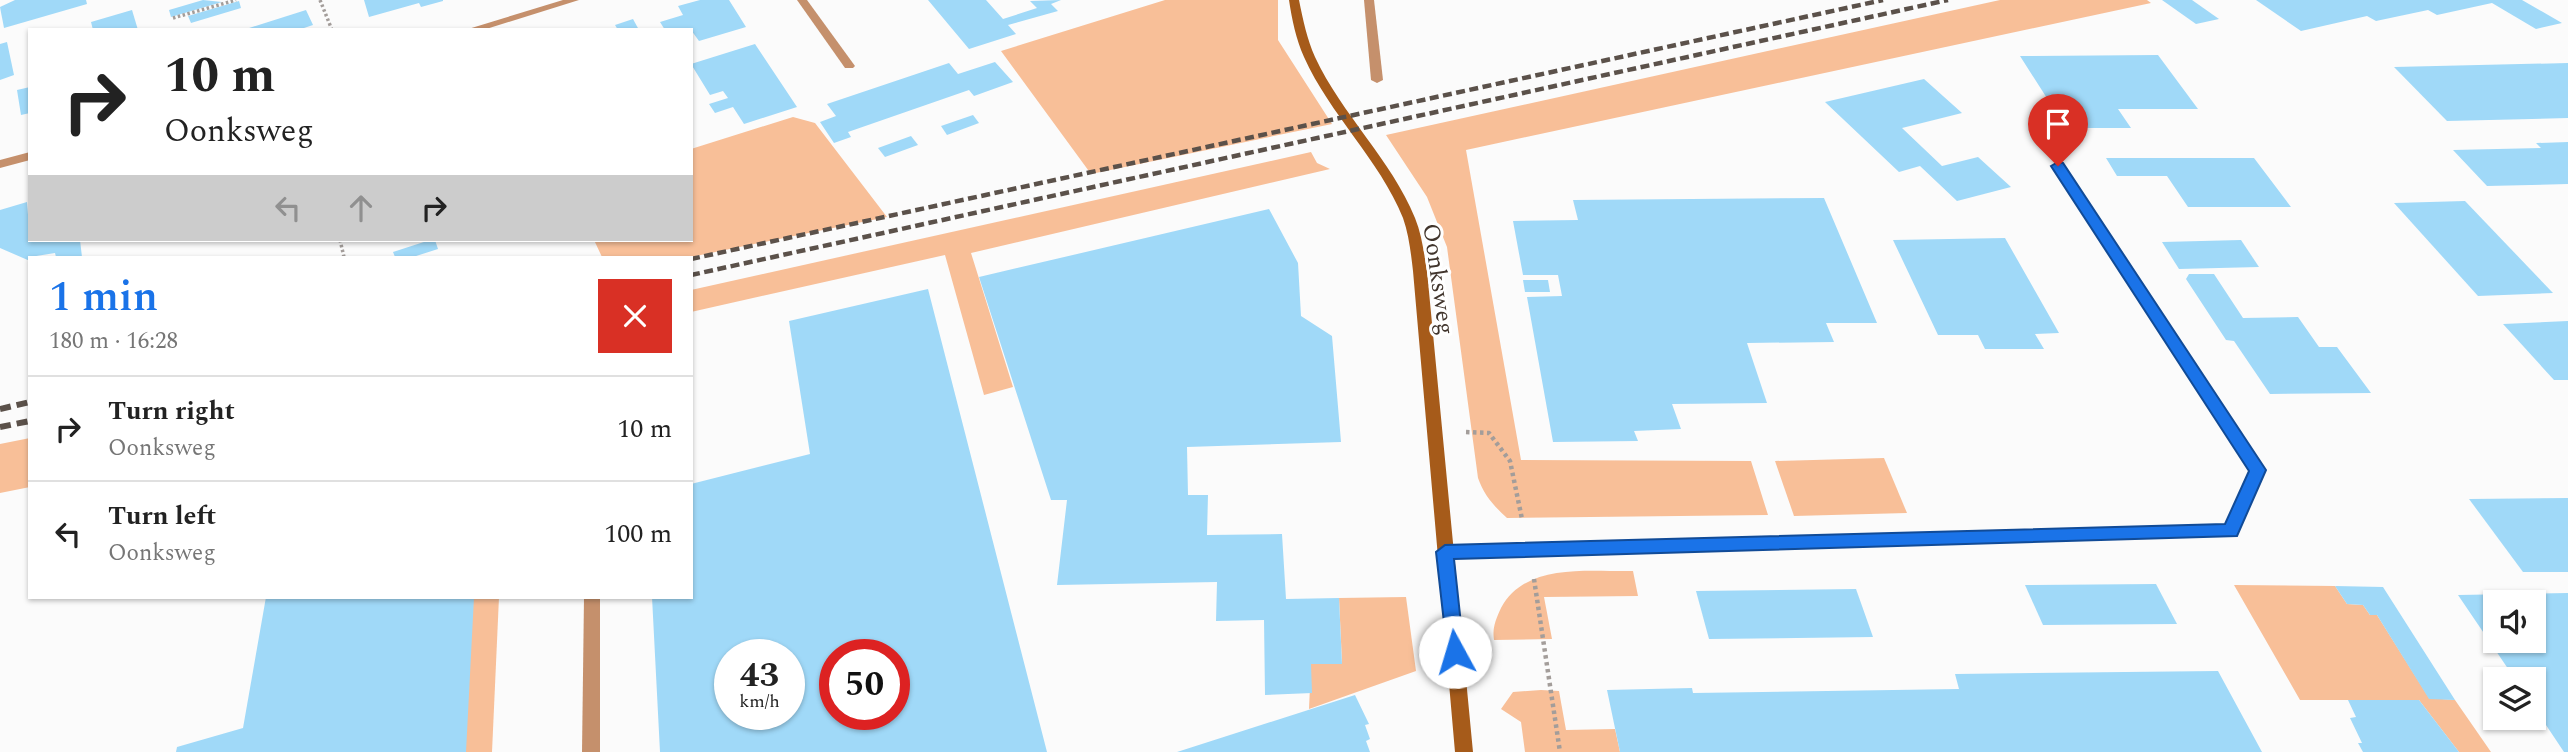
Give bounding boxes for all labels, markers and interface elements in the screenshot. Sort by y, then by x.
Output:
text: 10 m [164,39,275,114]
icon: right [49,56,140,147]
pin [2028,94,2088,166]
icon: arrive [2039,105,2077,143]
text: Oonksweg [164,107,314,156]
icon: left [269,189,307,227]
icon: ahead [342,189,380,227]
icon: right [415,189,453,227]
street label: Oonksweg [1412,221,1464,337]
text: 1 min [49,266,158,329]
button: close [598,279,672,353]
text: 180 m · 16:28 [49,324,178,359]
text: Turn right [108,391,235,431]
text: 10 m [617,409,672,449]
icon: right [49,410,87,448]
text: Oonksweg [108,431,216,466]
text: Turn left [108,496,216,536]
text: 100 m [604,514,672,554]
icon: left [49,515,87,553]
text: Oonksweg [108,536,216,571]
map controls [2483,590,2546,730]
button: sound [2483,590,2546,653]
position arrow [1418,615,1492,689]
speed limit sign: 50 [819,639,910,730]
text: 43 [740,649,779,702]
button: layers [2483,667,2546,730]
text: km/h [739,688,780,715]

